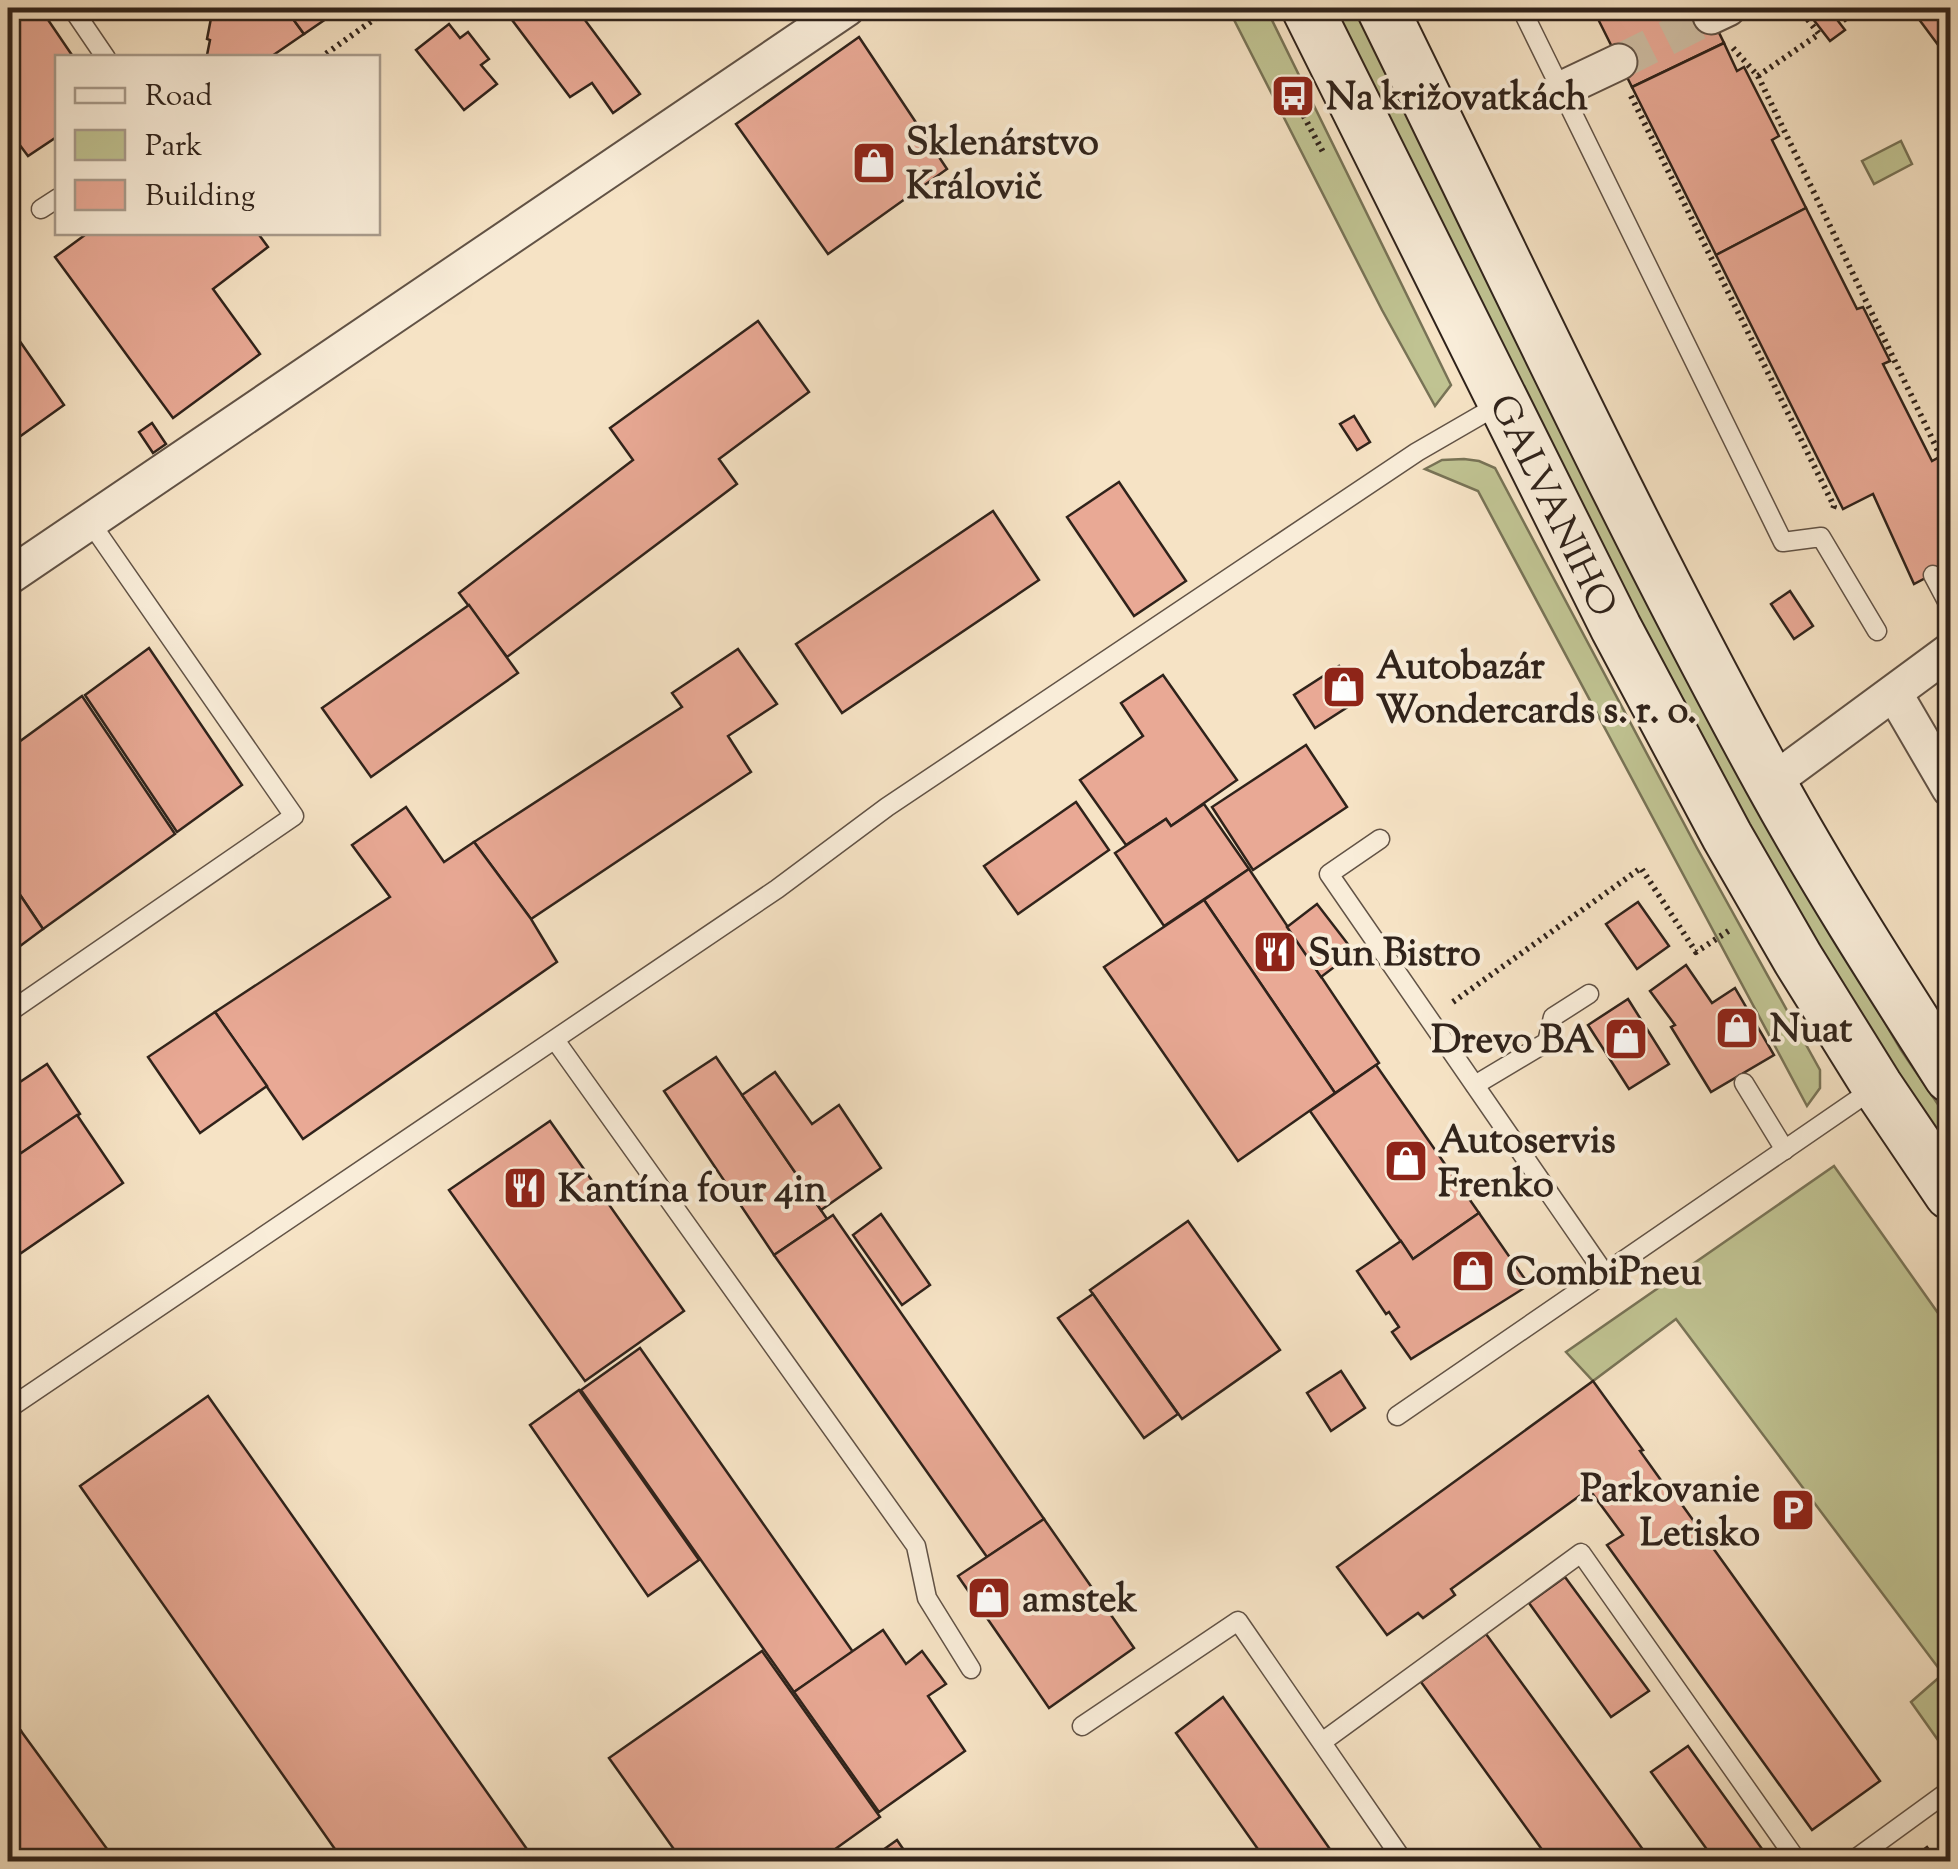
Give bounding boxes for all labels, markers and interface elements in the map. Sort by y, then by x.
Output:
legend [55,55,380,235]
bus stop icon: Na križovatkách [1270,73,1316,119]
place label: Na križovatkách [1326,73,1589,127]
text: Road [145,76,212,119]
place label: Sklenárstvo Královič [906,118,1099,216]
text: Park [145,126,202,169]
shop icon: Sklenárstvo Královič [851,140,897,186]
text: Building [145,176,255,219]
street label: GALVANIHO [1473,386,1628,627]
place label: Autobazár Wondercards s. r. o. [1376,642,1697,740]
shop icon: Autobazár Wondercards s. r. o. [1321,664,1367,710]
restaurant icon: Sun Bistro [1252,929,1298,975]
place label: Sun Bistro [1308,929,1481,983]
shop icon: Nuat [1714,1005,1760,1051]
place label: Nuat [1770,1005,1852,1059]
place label: Drevo BA [1431,1016,1594,1070]
shop icon: Drevo BA [1603,1016,1649,1062]
place label: Autoservis Frenko [1438,1116,1616,1214]
shop icon: Autoservis Frenko [1383,1138,1429,1184]
restaurant icon: Kantína four 4in [502,1165,548,1211]
place label: Kantína four 4in [558,1165,827,1219]
shop icon: CombiPneu [1450,1248,1496,1294]
place label: CombiPneu [1506,1248,1702,1302]
place label: Parkovanie Letisko [1580,1465,1760,1563]
parking icon: Parkovanie Letisko [1770,1487,1816,1533]
shop icon: amstek [966,1575,1012,1621]
place label: amstek [1022,1575,1137,1629]

